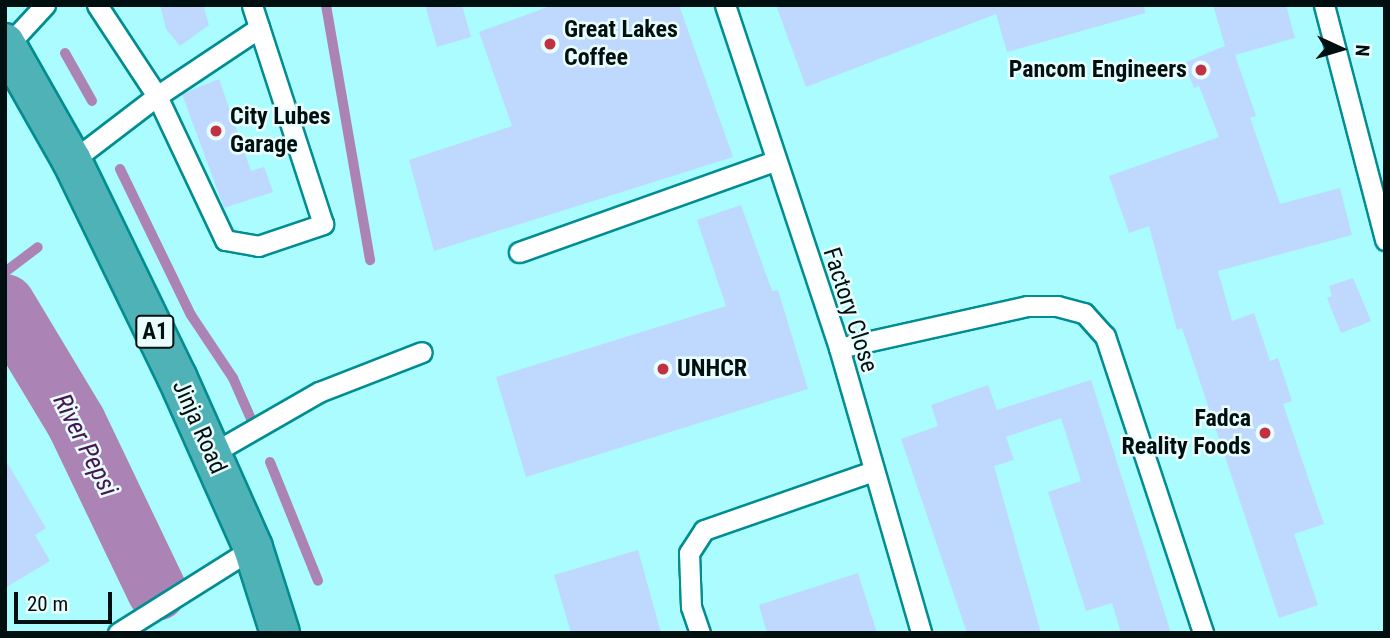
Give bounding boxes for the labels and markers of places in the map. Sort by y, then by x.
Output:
place label: Great Lakes Coffee [564,16,678,72]
marker: Great Lakes Coffee [542,36,558,52]
place label: Pancom Engineers [1009,56,1187,84]
marker: Pancom Engineers [1193,62,1209,78]
place label: City Lubes Garage [230,103,331,159]
marker: City Lubes Garage [208,123,224,139]
place label: UNHCR [677,355,747,383]
marker: UNHCR [655,361,671,377]
place label: Fadca Reality Foods [1121,405,1251,461]
marker: Fadca Reality Foods [1257,425,1273,441]

